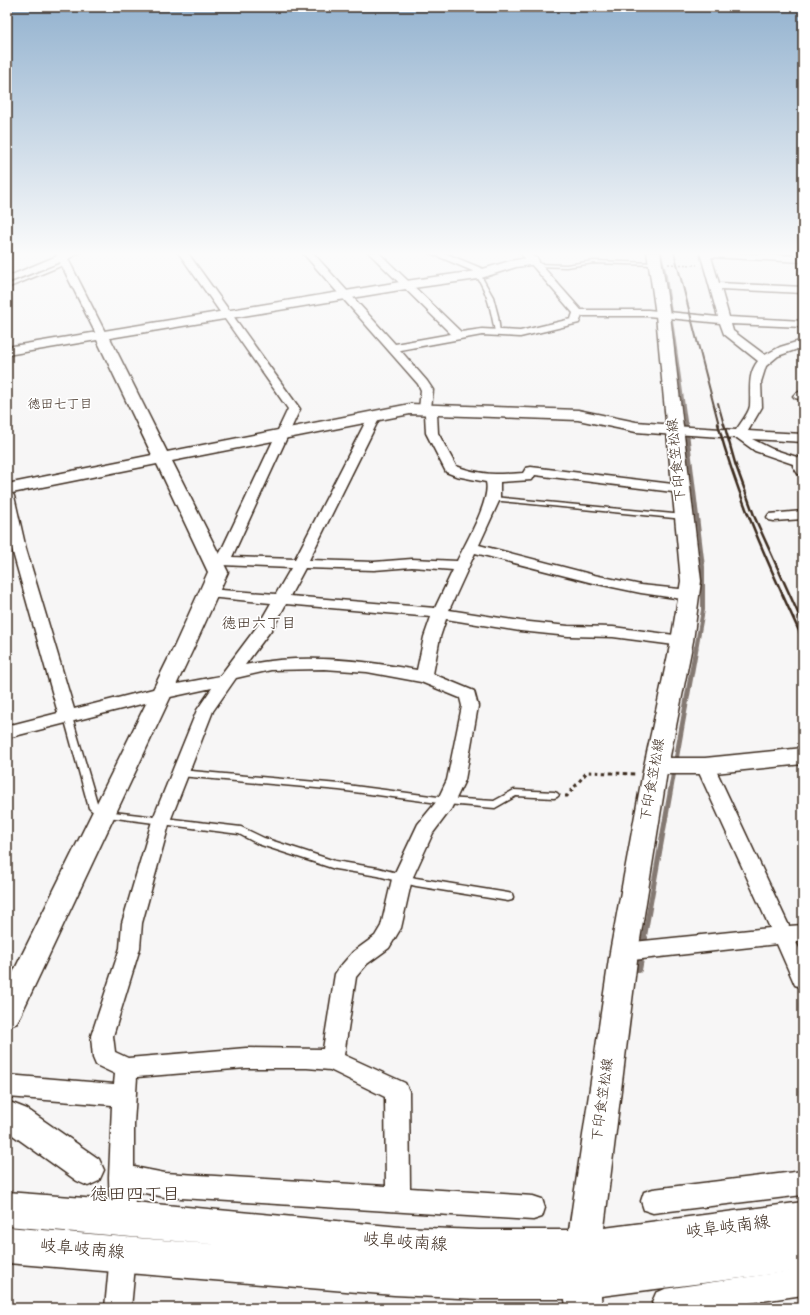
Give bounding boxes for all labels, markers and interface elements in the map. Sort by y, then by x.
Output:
district label: 徳田七丁目 [27,398,93,413]
street label: 下印食笠松線 [665,417,691,503]
district label: 徳田六丁目 [221,615,297,634]
street label: 下印食笠松線 [638,737,670,823]
street label: 下印食笠松線 [590,1057,618,1143]
district label: 徳田四丁目 [90,1185,180,1207]
street label: 岐阜岐南線 [684,1213,771,1244]
street label: 岐阜岐南線 [362,1230,448,1257]
street label: 岐阜岐南線 [39,1236,125,1265]

